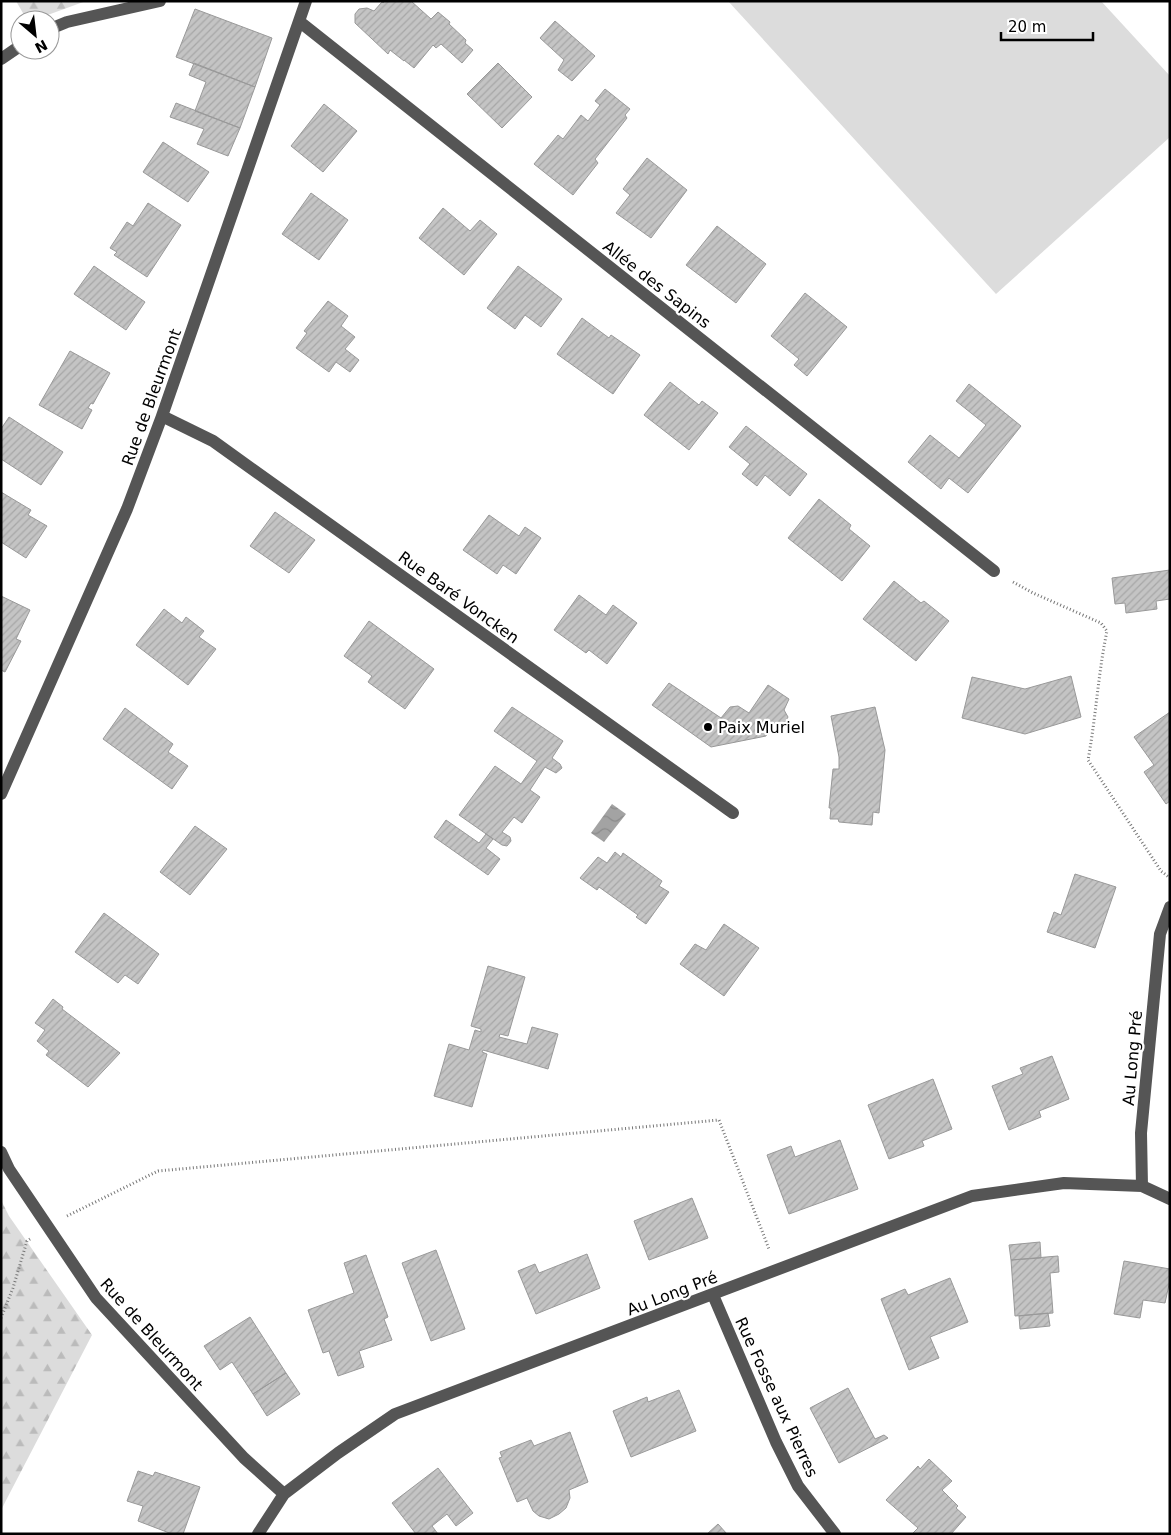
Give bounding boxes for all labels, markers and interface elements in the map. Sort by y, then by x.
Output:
north arrow [10,10,60,60]
scale bar [1001,10,1094,42]
text: 20 m [1008,18,1046,36]
text: N [32,37,50,56]
street label: Allée des Sapins [599,237,714,332]
street label: Rue de Bleurmont [118,326,185,468]
street label: Rue Baré Voncken [395,547,523,648]
place label: Paix Muriel [718,718,805,737]
marker: Paix Muriel [702,721,714,733]
street label: Au Long Pré [1119,1010,1146,1106]
street label: Au Long Pré [624,1267,720,1319]
street label: Rue de Bleurmont [96,1274,207,1394]
street label: Rue Fosse aux Pierres [731,1314,822,1480]

